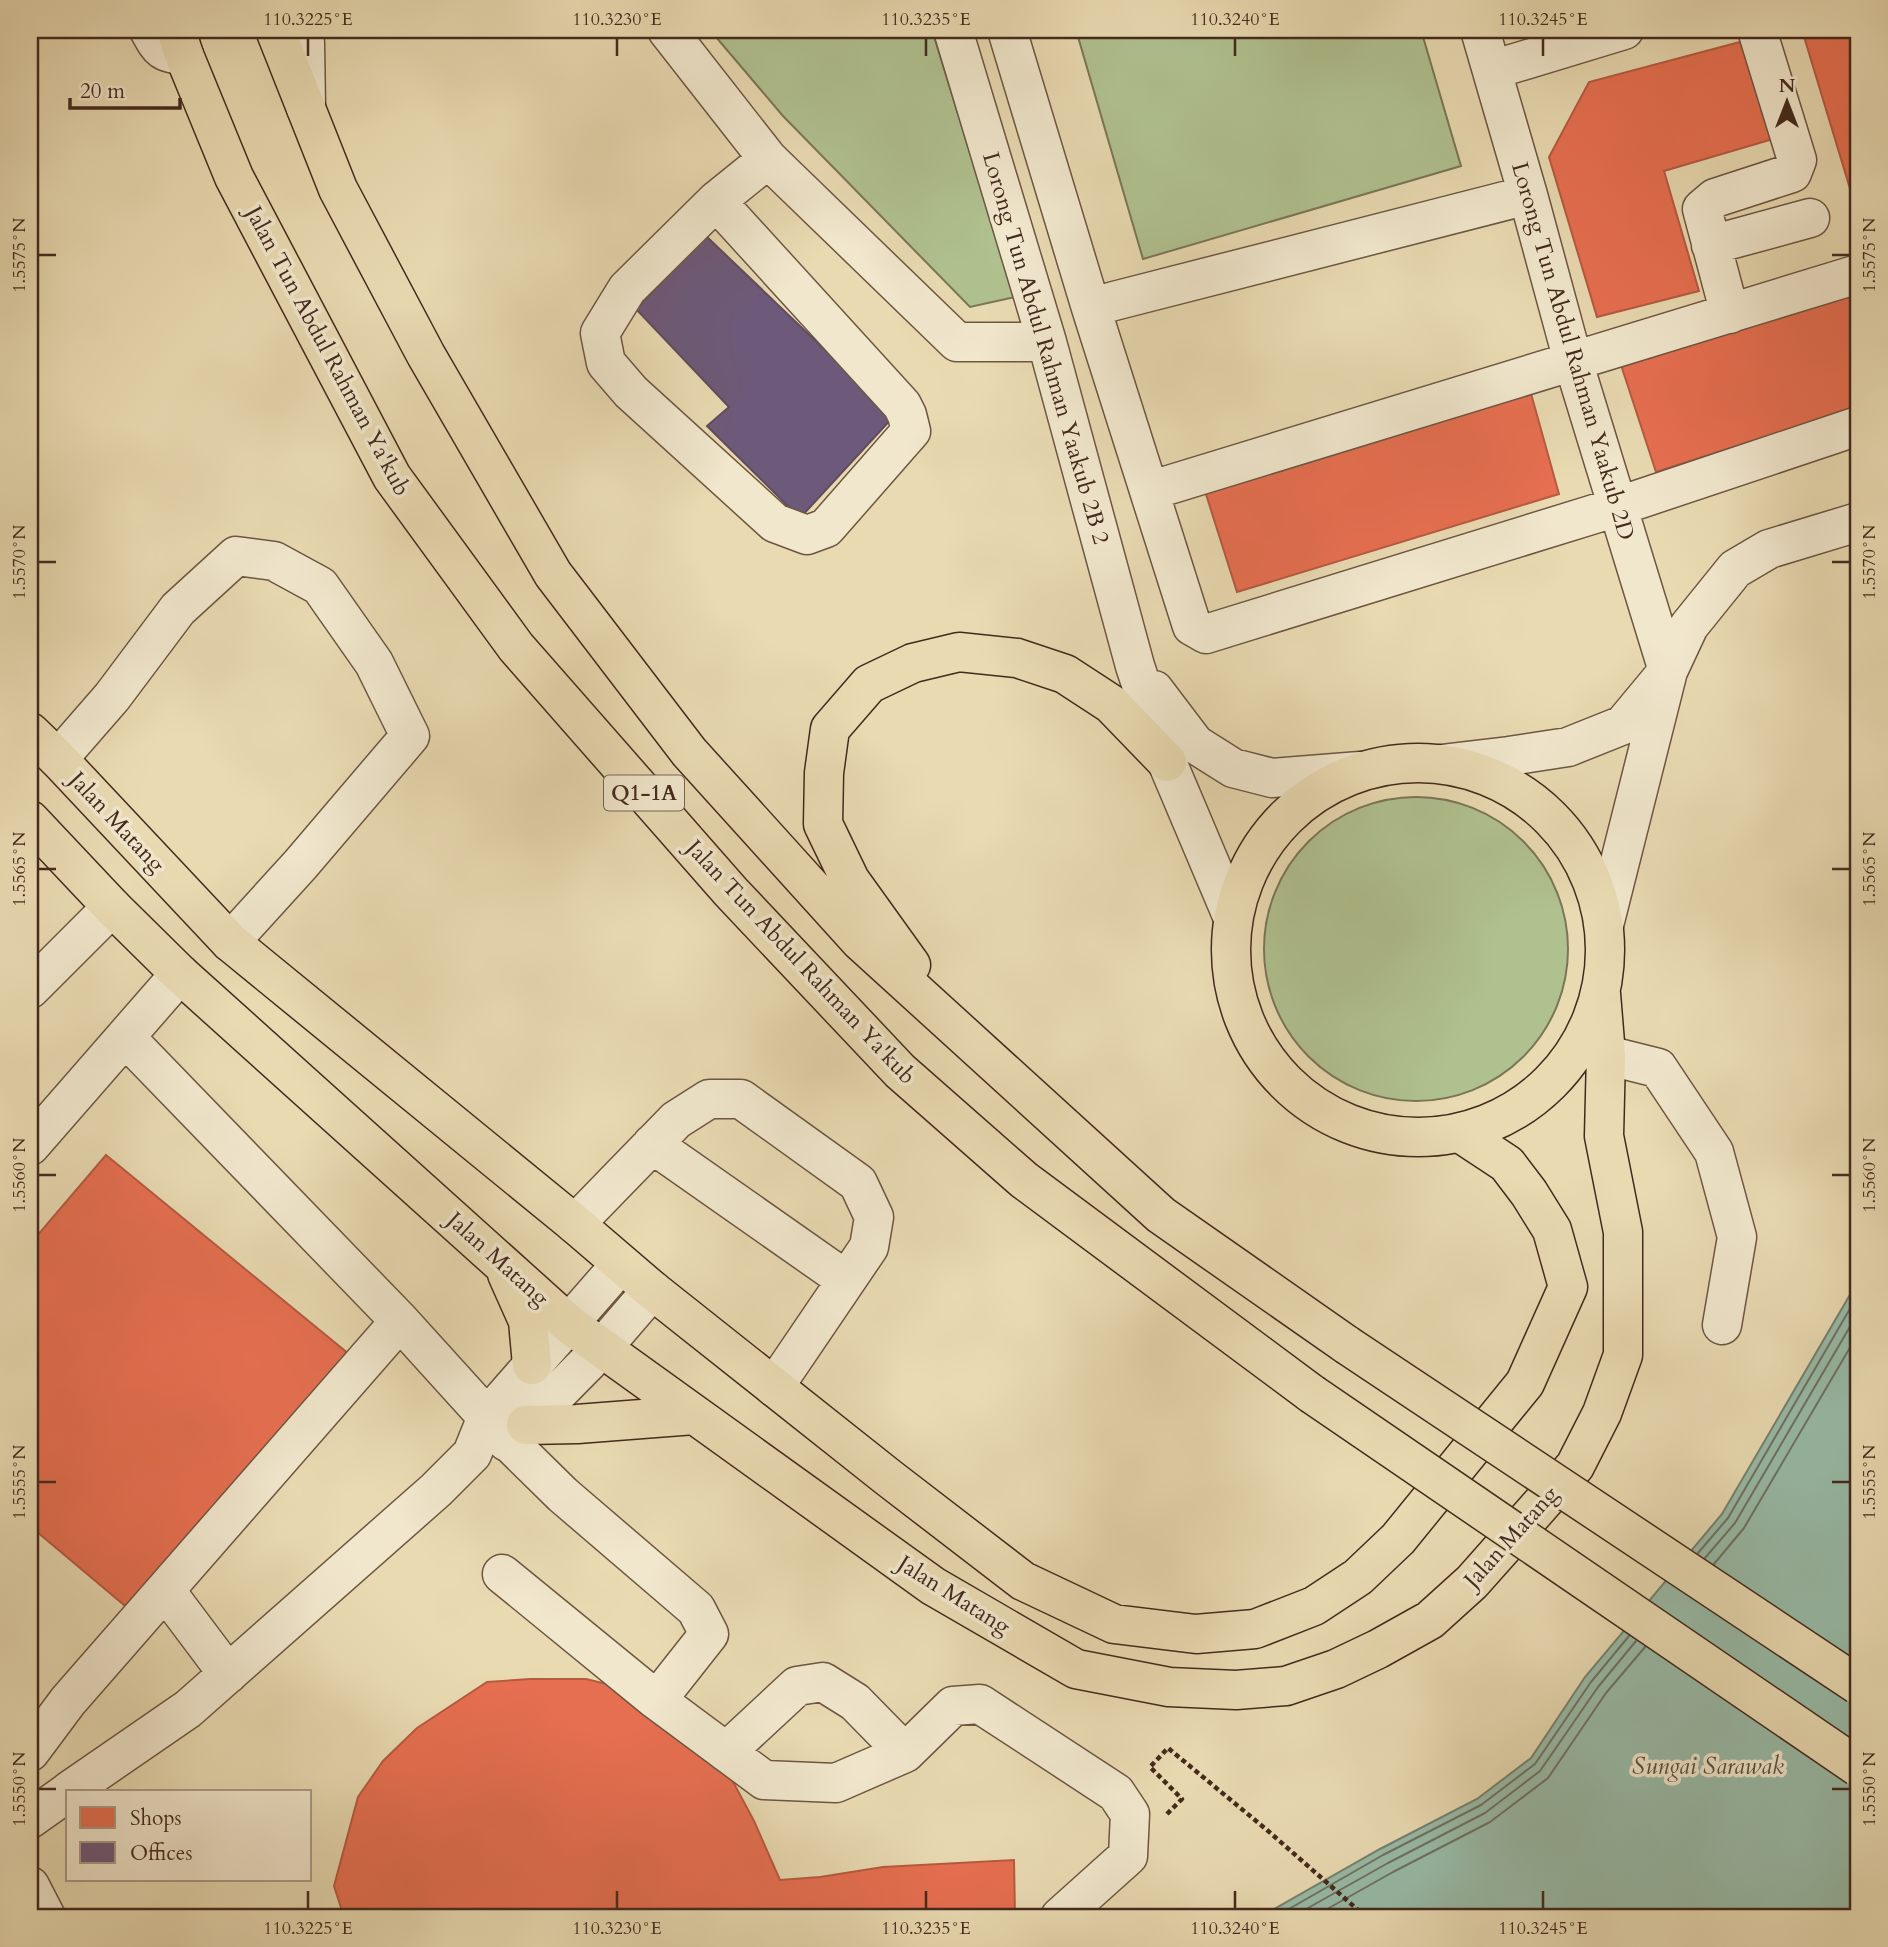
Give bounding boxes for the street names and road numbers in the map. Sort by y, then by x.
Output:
street label: Lorong Tun Abdul Rahman Yaakub 2B 2 [975,148,1117,548]
street label: Lorong Tun Abdul Rahman Yaakub 2D [1504,158,1642,544]
street label: Jalan Tun Abdul Rahman Ya'kub [237,198,418,501]
street label: Jalan Matang [60,763,172,879]
road number: Q1-1A [604,776,684,810]
street label: Jalan Tun Abdul Rahman Ya'kub [677,831,923,1091]
street label: Jalan Matang [438,1203,556,1313]
street label: Jalan Matang [1455,1479,1565,1597]
street label: Jalan Matang [889,1546,1016,1642]

